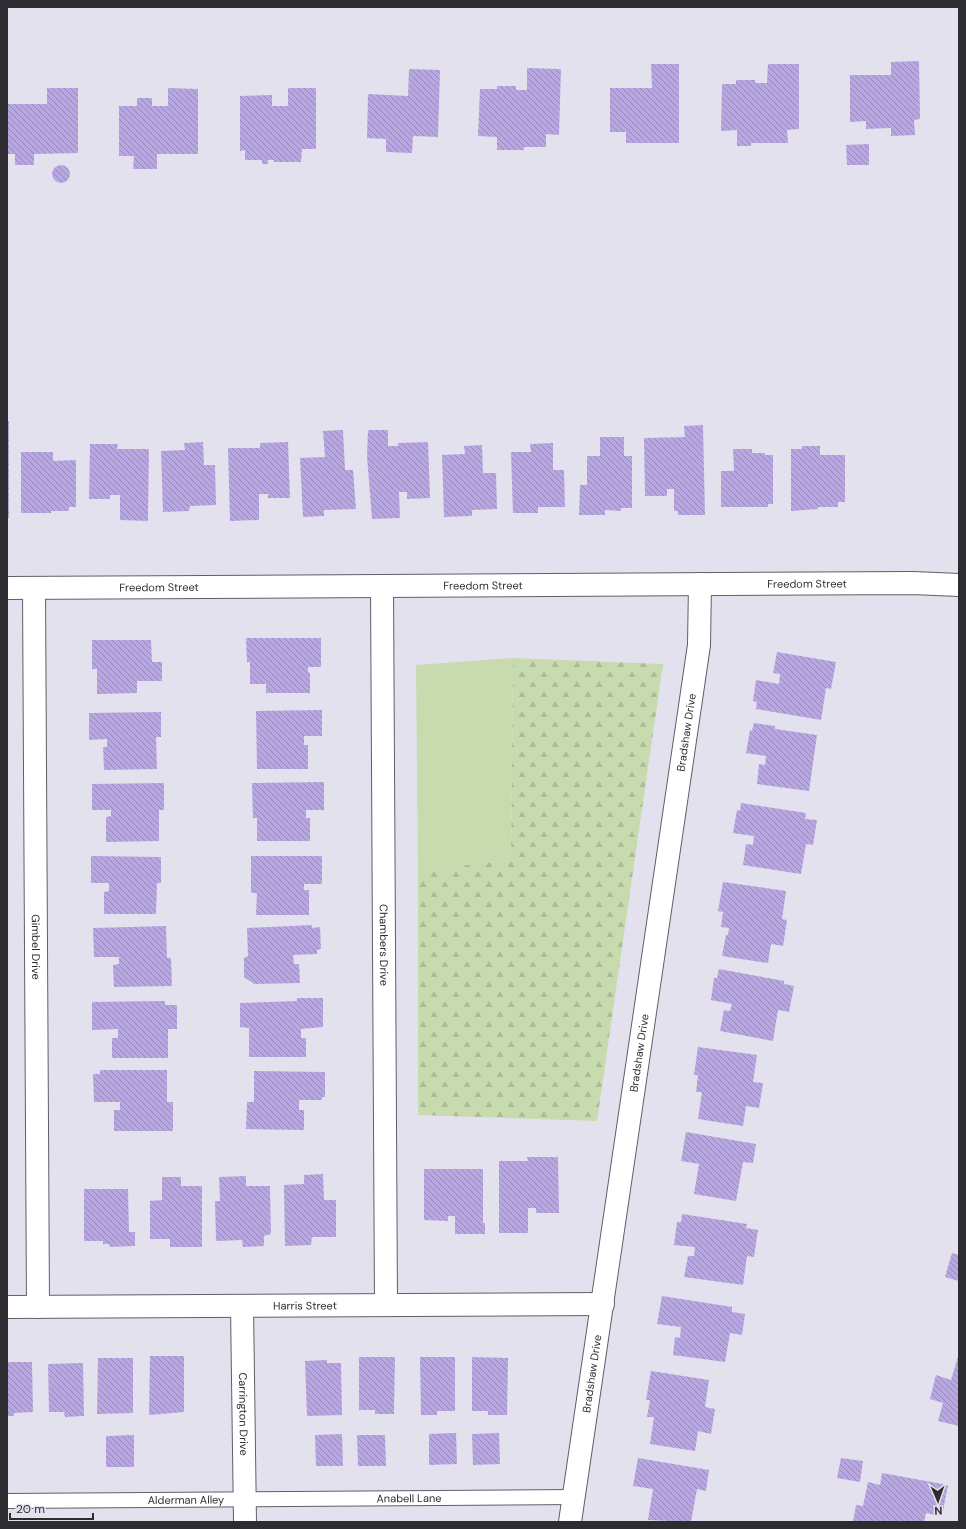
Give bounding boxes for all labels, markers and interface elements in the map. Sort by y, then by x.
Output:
street label: Freedom Street [767,576,847,591]
street label: Freedom Street [443,578,523,593]
street label: Freedom Street [119,580,199,594]
street label: Bradshaw Drive [673,693,699,772]
street label: Chambers Drive [377,904,391,986]
street label: Gimbel Drive [29,914,43,980]
street label: Bradshaw Drive [626,1013,652,1093]
street label: Harris Street [273,1298,337,1313]
street label: Bradshaw Drive [579,1334,604,1414]
street label: Carrington Drive [236,1372,251,1456]
north arrow [918,1481,958,1521]
street label: Anabell Lane [376,1491,442,1505]
street label: Alderman Alley [148,1492,224,1507]
scale bar [10,1495,93,1521]
text: 20 m [16,1501,45,1517]
text: N [934,1504,943,1518]

